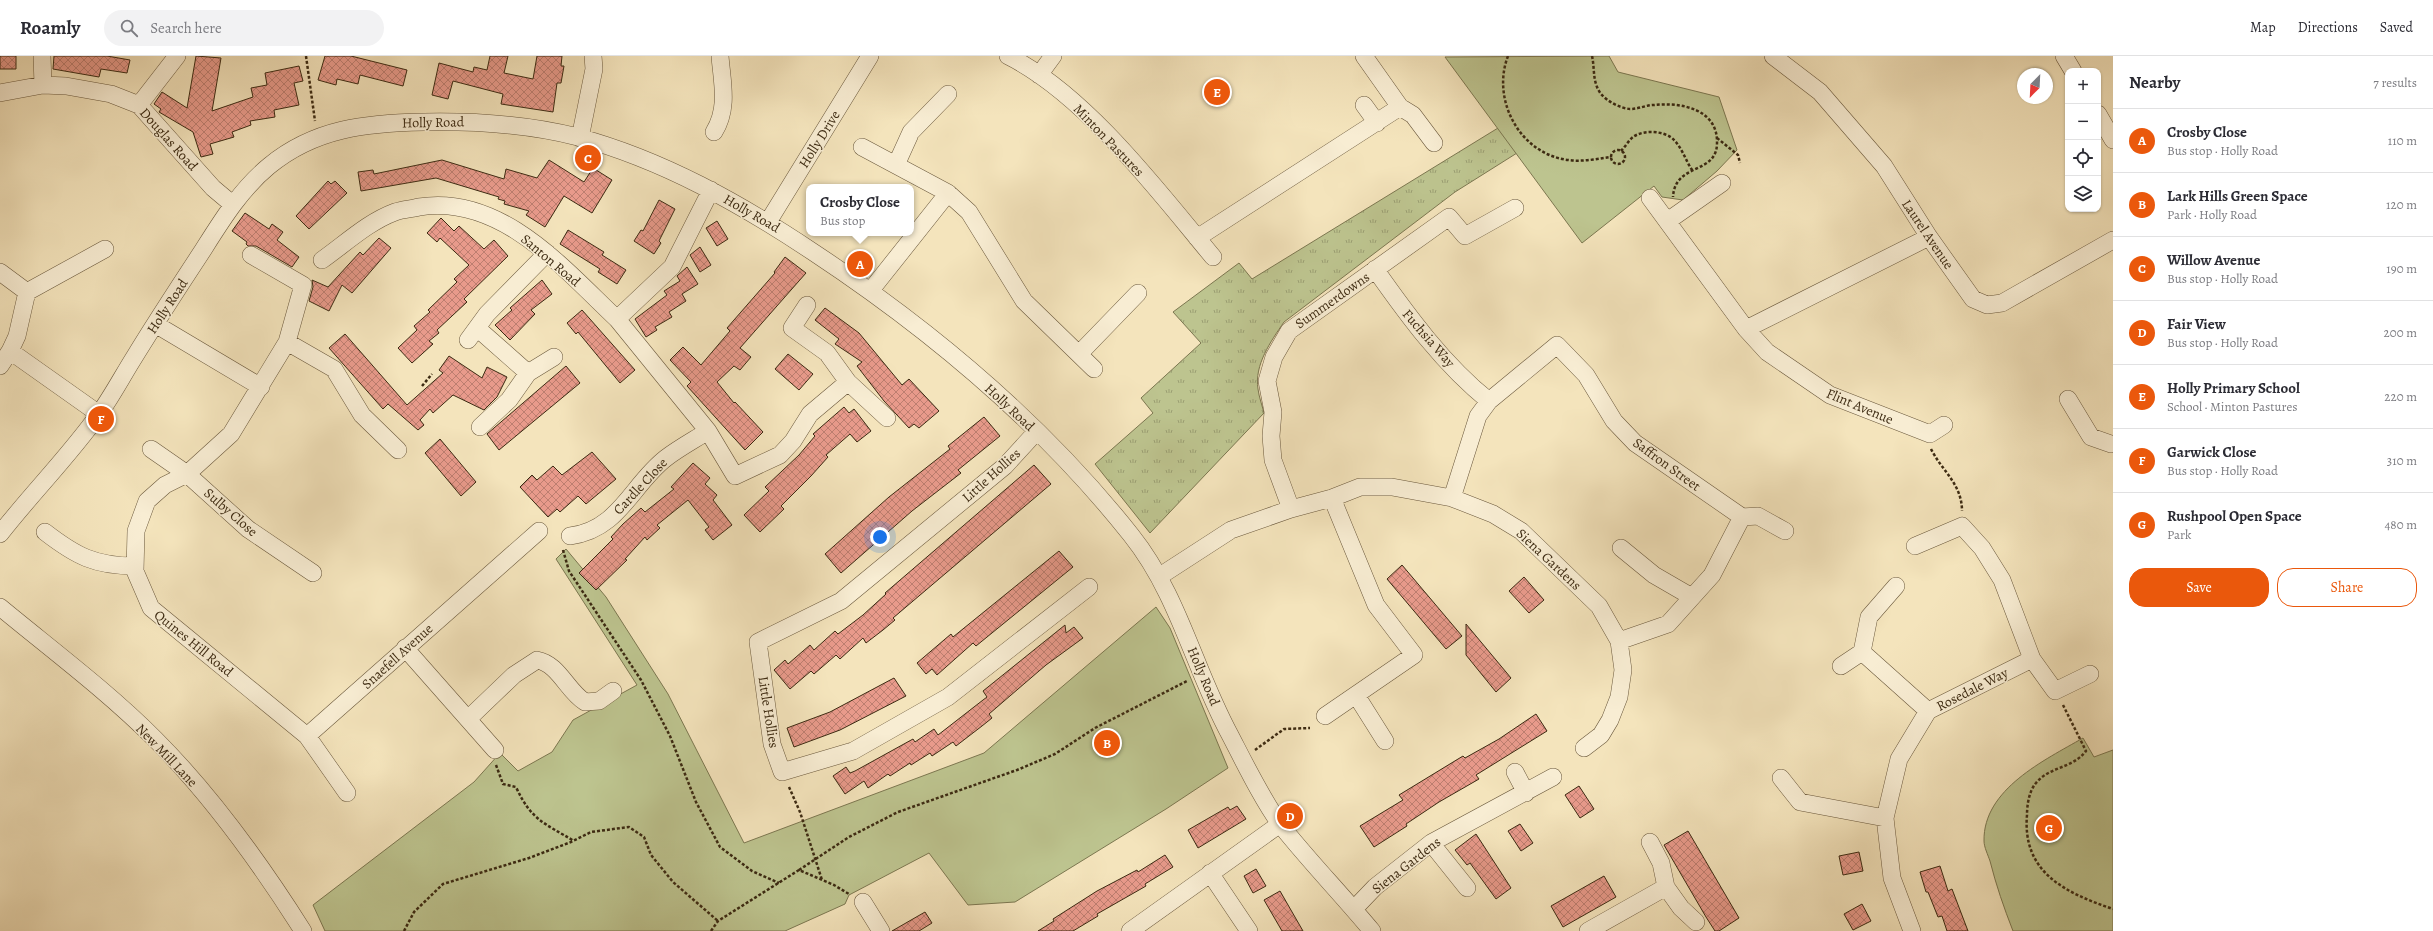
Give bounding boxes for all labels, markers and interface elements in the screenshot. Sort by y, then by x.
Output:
search box [104,10,384,46]
text: Roamly [20,15,80,41]
icon: search [118,17,140,39]
text: Search here [150,18,222,38]
text: Map [2250,18,2276,37]
text: Directions [2298,18,2358,37]
text: Saved [2380,18,2413,37]
north arrow [2017,68,2053,104]
map controls [2065,68,2101,212]
button: + [2065,68,2101,104]
text: Nearby [2129,71,2180,94]
text: 7 results [2373,74,2417,91]
pin: E [1204,77,1230,107]
street label: Minton Pastures [1069,100,1148,181]
street label: Douglas Road [135,104,202,175]
button: − [2065,104,2101,140]
street label: Holly Drive [794,107,845,172]
street label: Holly Road [402,112,465,133]
text: Crosby Close [2167,122,2247,142]
text: A [2138,132,2146,149]
text: 110 m [2388,132,2417,149]
button: locate [2065,140,2101,176]
text: Bus stop · Holly Road [2167,142,2278,159]
pin: C [575,143,601,173]
button: layers [2065,176,2101,212]
popup [806,184,914,236]
text: Lark Hills Green Space [2167,186,2308,206]
street label: Holly Road [720,190,784,237]
text: Crosby Close [820,192,900,212]
street label: Laurel Avenue [1897,196,1958,273]
text: B [2138,196,2146,213]
text: 120 m [2386,196,2417,213]
text: Park · Holly Road [2167,206,2257,223]
text: Bus stop [820,212,865,229]
street label: Santon Road [517,230,585,291]
pin: A [847,249,873,279]
text: Willow Avenue [2167,250,2260,270]
text: C [2138,260,2146,277]
text: 190 m [2386,260,2417,277]
street label: Summerdowns [1291,268,1373,333]
text: Bus stop · Holly Road [2167,270,2278,287]
street label: Holly Road [143,275,193,338]
street label: Fuchsia Way [1398,305,1460,372]
text: Fair View [2167,314,2226,334]
text: D [2137,324,2147,341]
text: 200 m [2384,324,2417,341]
text: Bus stop · Holly Road [2167,334,2278,351]
text: Holly Primary School [2167,378,2300,398]
street label: Holly Road [980,379,1039,436]
street label: Flint Avenue [1823,384,1896,429]
text: E [2138,388,2146,405]
text: 220 m [2384,388,2417,405]
text: School · Minton Pastures [2167,398,2297,415]
pin: F [88,404,114,434]
street label: Saffron Street [1629,433,1705,496]
text: Garwick Close [2167,442,2257,462]
street label: Little Hollies [958,444,1025,507]
text: F [2139,452,2145,469]
text: 310 m [2387,452,2417,469]
street label: Cardle Close [609,454,672,519]
text: Bus stop · Holly Road [2167,462,2278,479]
street label: Sulby Close [200,484,262,541]
text: Rushpool Open Space [2167,506,2302,526]
text: G [2138,516,2146,533]
text: 480 m [2384,516,2417,533]
street label: Siena Gardens [1512,524,1585,594]
text: Park [2167,526,2191,543]
your location [870,527,890,547]
button: Save [2129,568,2269,607]
button: Share [2277,568,2417,607]
street label: Quines Hill Road [150,606,238,682]
street label: Snaefell Avenue [358,619,437,693]
street label: Holly Road [1183,644,1225,709]
street label: Rosedale Way [1933,663,2012,716]
street label: Little Hollies [753,675,784,749]
street label: New Mill Lane [131,719,202,791]
pin: B [1094,728,1120,758]
pin: D [1277,801,1303,831]
pin: G [2036,813,2062,843]
street label: Siena Gardens [1368,833,1445,898]

